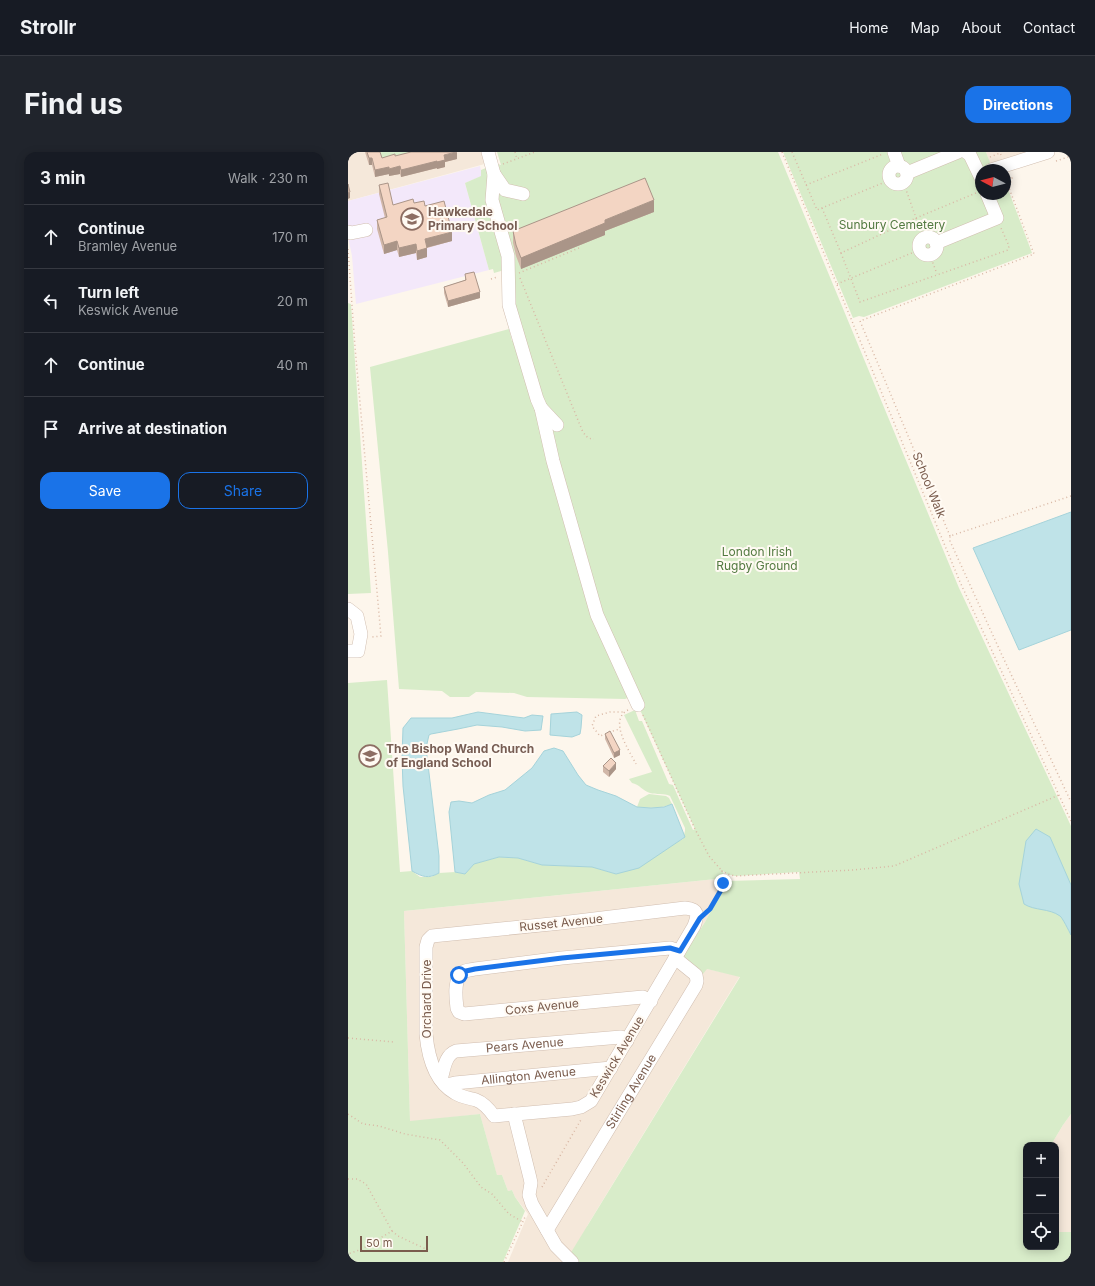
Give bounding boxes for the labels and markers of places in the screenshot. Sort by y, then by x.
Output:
place label: Hawkedale Primary School [428,204,517,233]
school or university icon: Hawkedale Primary School [399,206,425,232]
place label: The Bishop Wand Church of England School [386,741,534,770]
school or university icon: The Bishop Wand Church of England School [357,743,383,769]

